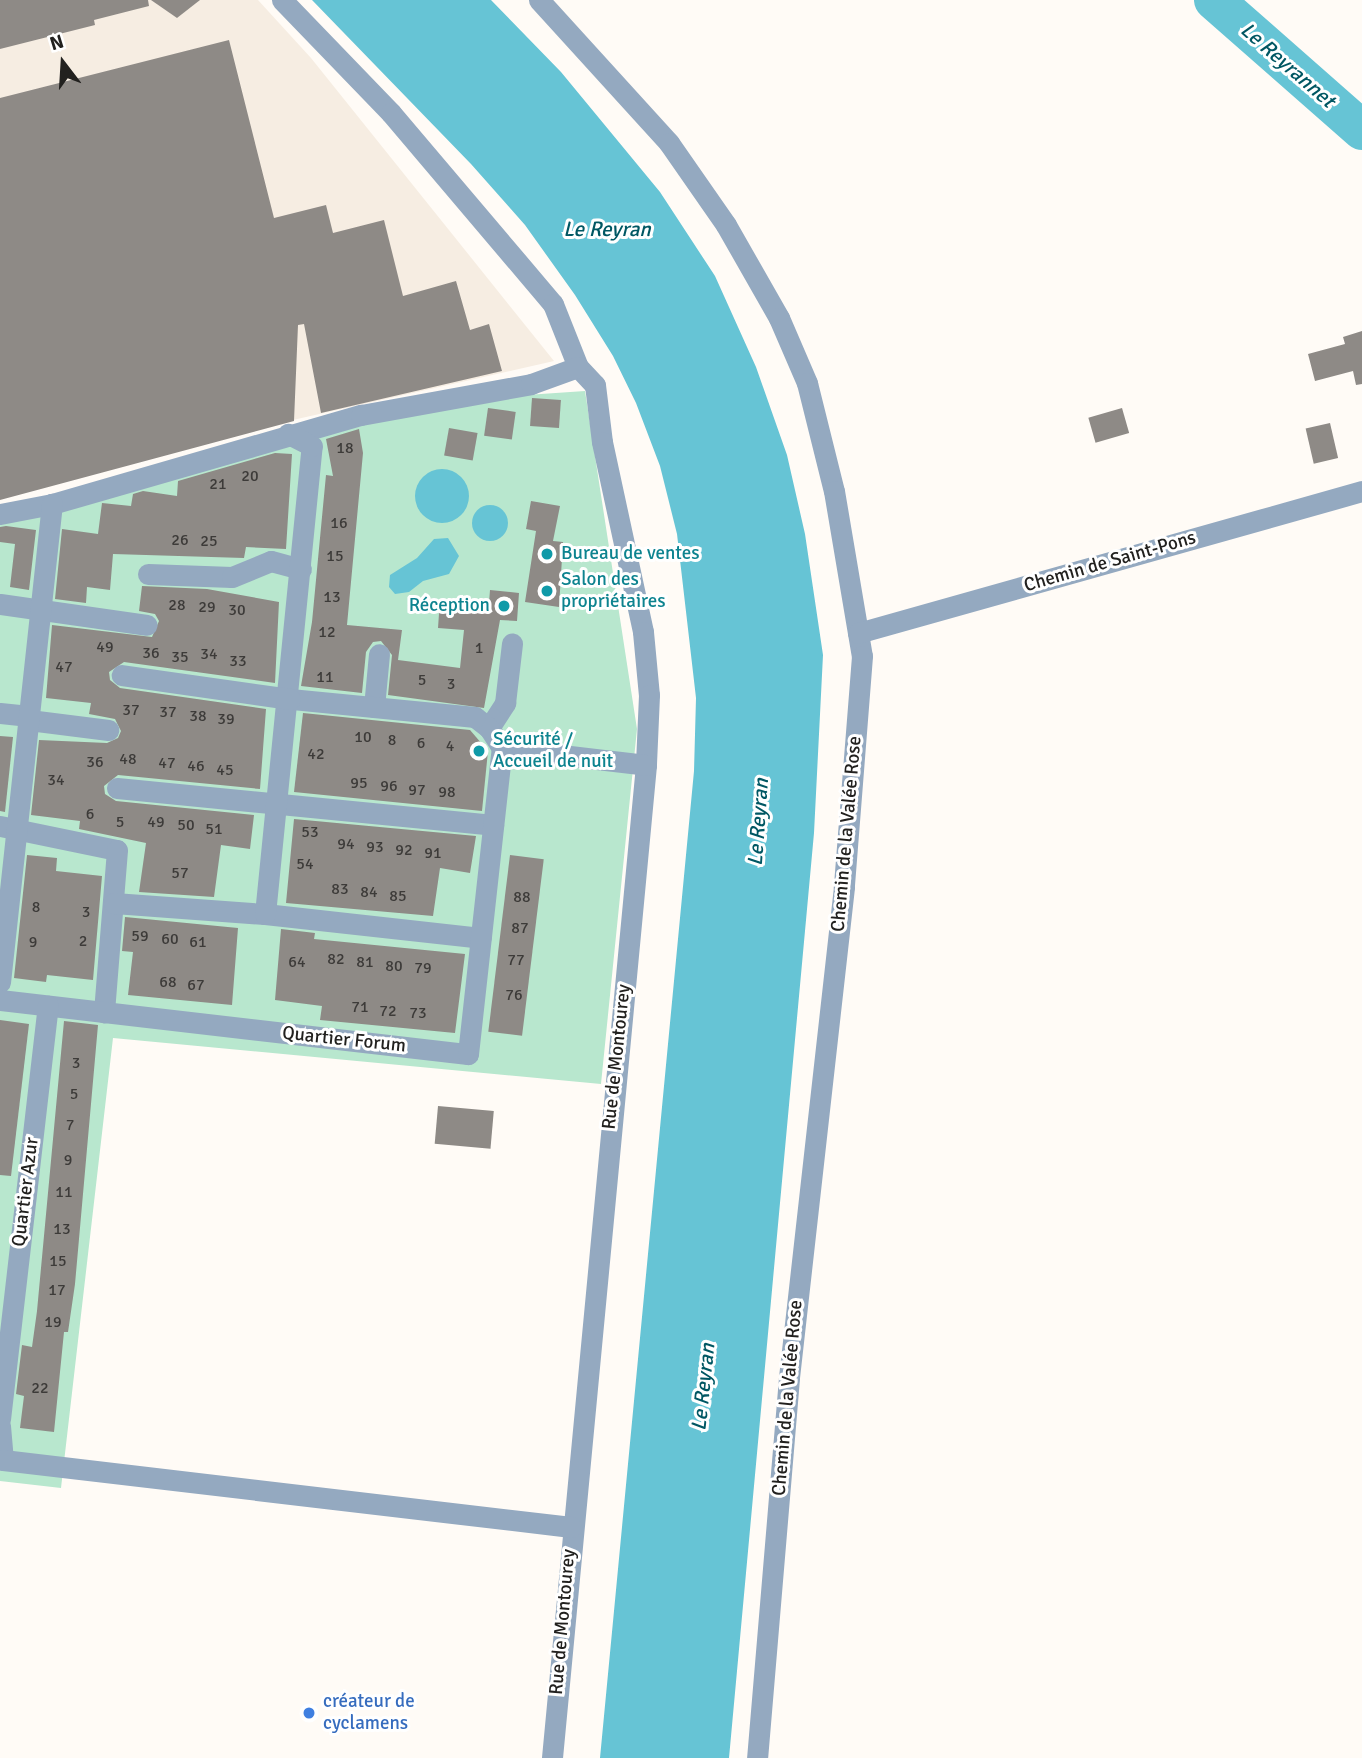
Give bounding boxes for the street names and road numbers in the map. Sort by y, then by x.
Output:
street label: Chemin de Saint-Pons [1021,527,1199,597]
street label: Chemin de la Valée Rose [827,735,867,933]
street label: Rue de Montourey [598,983,636,1131]
street label: Quartier Forum [281,1022,407,1058]
street label: Quartier Azur [8,1136,44,1248]
street label: Chemin de la Valée Rose [768,1299,808,1497]
street label: Rue de Montourey [545,1548,581,1696]

